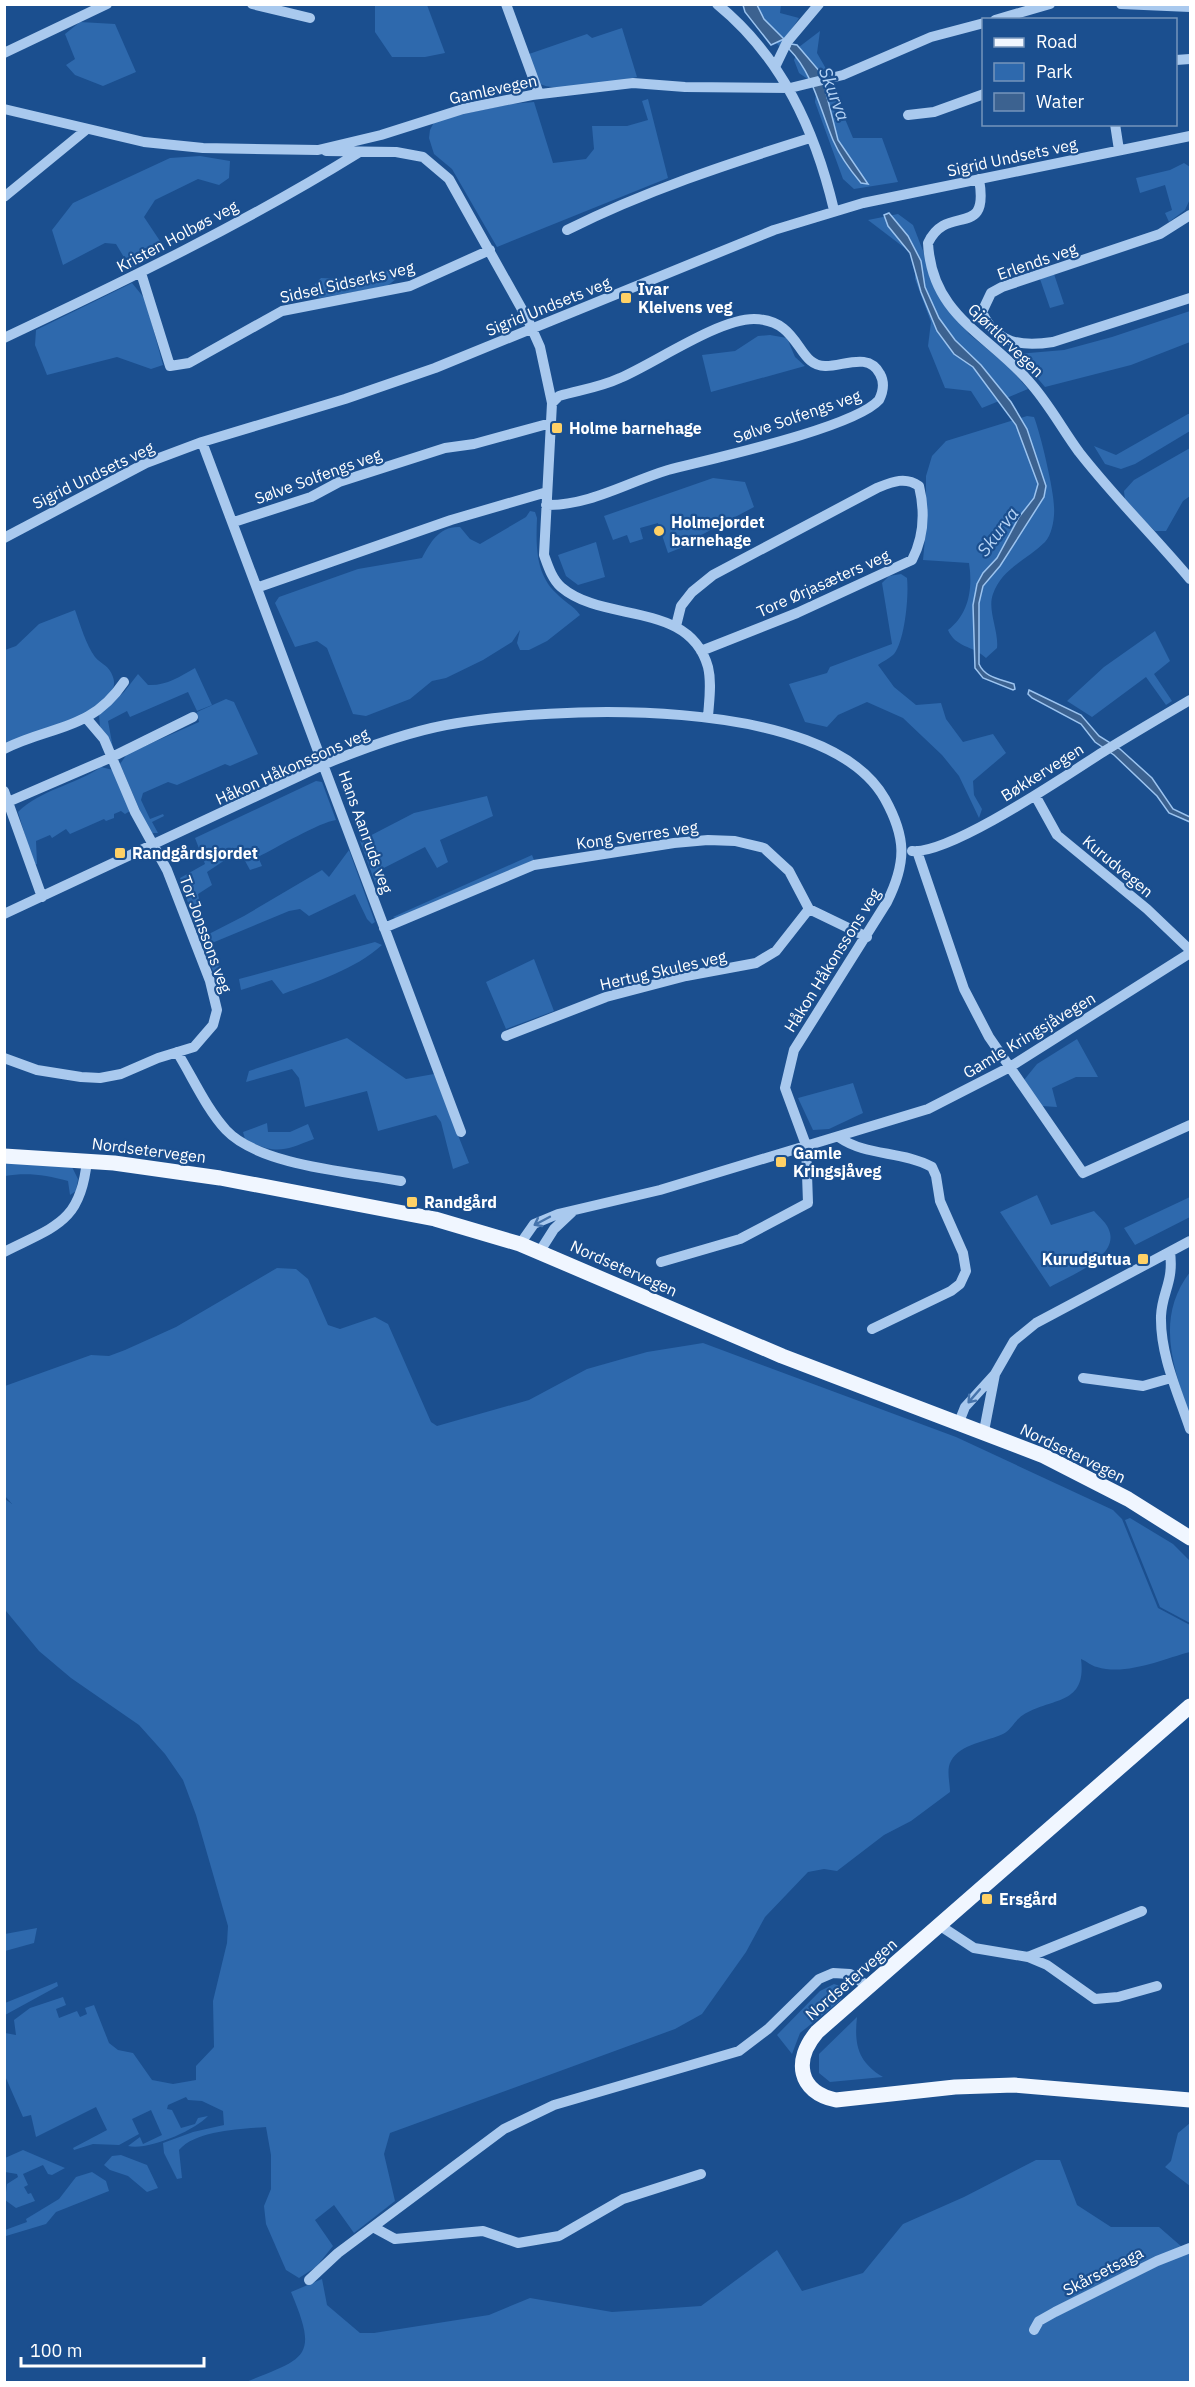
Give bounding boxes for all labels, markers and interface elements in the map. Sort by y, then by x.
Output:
legend [982,18,1177,126]
text: Road [1036,30,1077,53]
text: Park [1036,60,1073,83]
water label: Skurva [814,64,855,124]
street label: Gamlevegen [447,70,539,108]
text: Water [1036,90,1085,113]
street label: Sigrid Undsets veg [945,133,1079,181]
street label: Kristen Holbøs veg [113,195,241,276]
street label: Erlends veg [994,238,1080,284]
street label: Sidsel Sidserks veg [278,257,417,307]
street label: Sigrid Undsets veg [483,272,614,340]
place label: Ivar Kleivens veg [638,279,733,317]
marker: Ivar Kleivens veg [619,291,633,305]
street label: Gjørtlervegen [964,299,1048,381]
street label: Sølve Solfengs veg [731,385,864,447]
place label: Holme barnehage [569,418,702,438]
marker: Holme barnehage [550,421,564,435]
street label: Sigrid Undsets veg [29,437,157,513]
street label: Sølve Solfengs veg [252,444,385,508]
water label: Skurva [972,503,1024,561]
place label: Holmejordet barnehage [671,512,765,550]
marker: Holmejordet barnehage [652,524,666,538]
street label: Tore Ørjasæters veg [753,544,893,621]
street label: Håkon Håkonssons veg [212,723,372,809]
street label: Bøkkervegen [997,739,1087,805]
street label: Hans Aanruds veg [335,768,398,897]
street label: Kong Sverres veg [575,816,700,853]
street label: Kurudvegen [1079,831,1157,901]
place label: Randgårdsjordet [132,843,258,863]
marker: Randgårdsjordet [113,846,127,860]
street label: Tor Jonssons veg [176,873,237,996]
street label: Håkon Håkonssons veg [780,884,885,1036]
street label: Hertug Skules veg [598,946,729,994]
street label: Gamle Kringsjåvegen [959,988,1099,1082]
street label: Nordsetervegen [91,1133,207,1167]
place label: Gamle Kringsjåveg [793,1143,881,1181]
marker: Gamle Kringsjåveg [774,1155,788,1169]
place label: Randgård [424,1192,497,1212]
marker: Randgård [405,1195,419,1209]
one-way arrow [534,1215,551,1227]
street label: Nordsetervegen [567,1235,681,1301]
place label: Kurudgutua [1042,1249,1131,1269]
marker: Kurudgutua [1136,1252,1150,1266]
one-way arrow [968,1388,981,1404]
street label: Nordsetervegen [1017,1419,1129,1487]
place label: Ersgård [999,1889,1057,1909]
marker: Ersgård [980,1892,994,1906]
street label: Nordsetervegen [801,1934,901,2024]
street label: Skårsetsaga [1059,2242,1147,2300]
scale bar [21,2330,204,2368]
text: 100 m [30,2339,82,2362]

